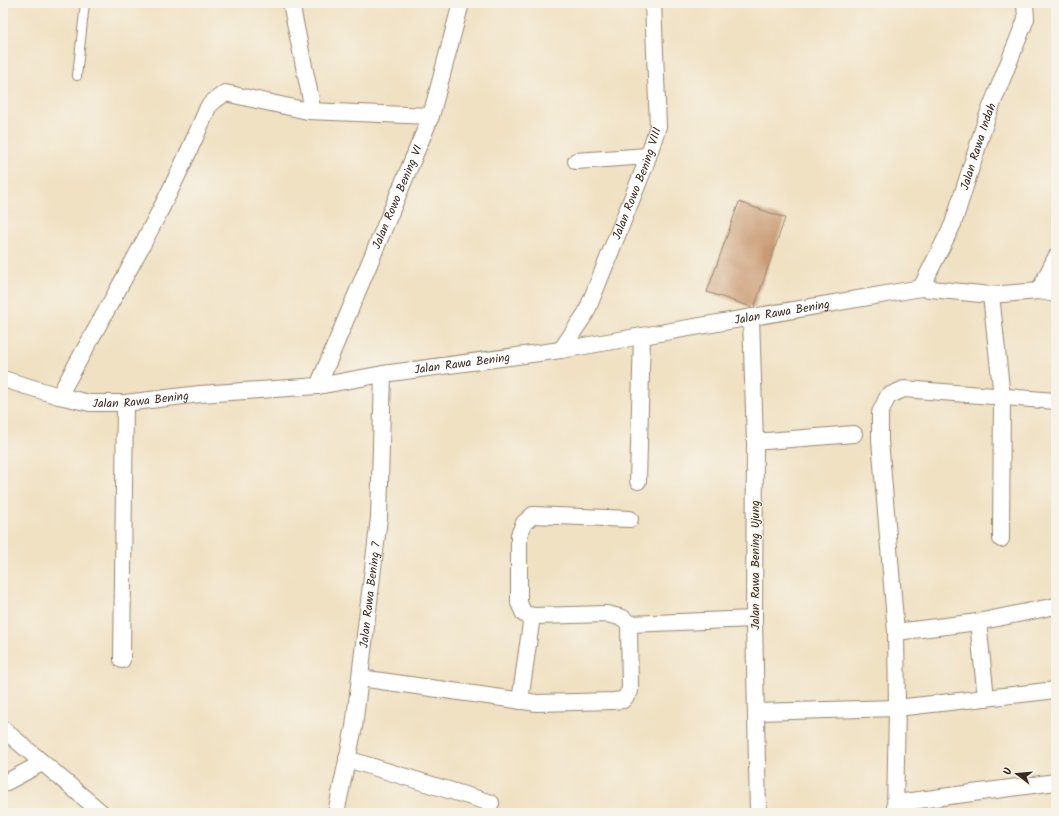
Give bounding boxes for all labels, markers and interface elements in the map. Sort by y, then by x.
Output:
street label: Jalan Rawa Indah [955,100,1001,192]
street label: Jalan Rowo Bening VIII [607,124,667,242]
street label: Jalan Rowo Bening VI [367,142,427,252]
street label: Jalan Rawa Bening [733,294,831,330]
street label: Jalan Rawa Bening [413,347,512,379]
street label: Jalan Rawa Bening [92,386,190,413]
street label: Jalan Rawa Bening Ujung [746,500,765,630]
street label: Jalan Rawa Bening 7 [354,540,386,649]
north arrow [997,754,1037,794]
text: U [999,765,1018,777]

